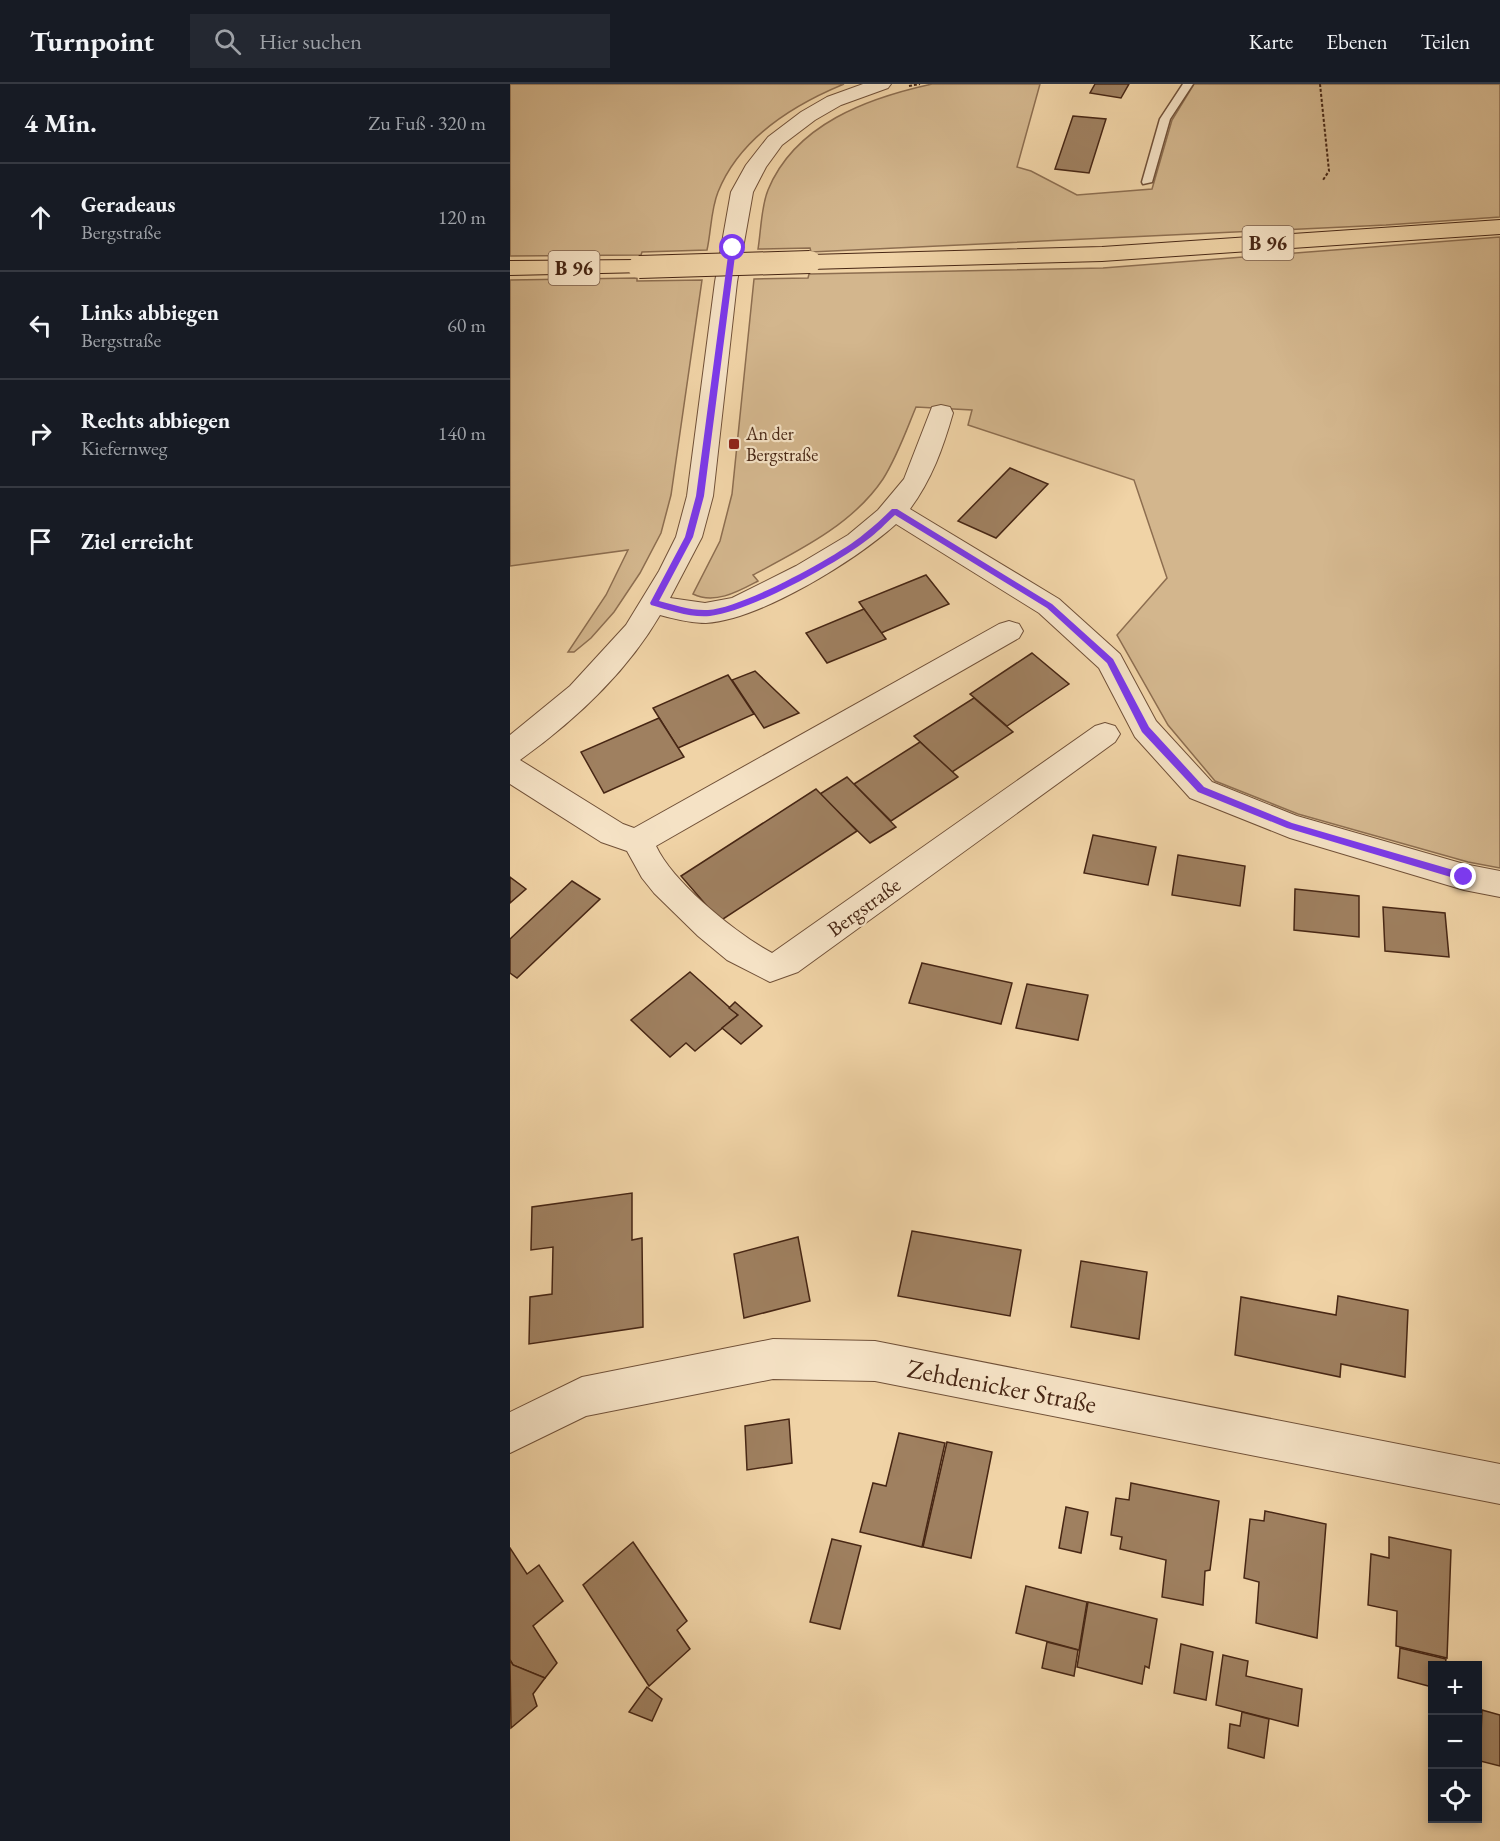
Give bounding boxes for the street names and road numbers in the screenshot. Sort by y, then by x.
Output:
road number: B 96 [1242,226,1293,260]
road number: B 96 [548,251,600,285]
street label: Bergstraße [822,871,906,942]
street label: Zehdenicker Straße [905,1351,1099,1421]

